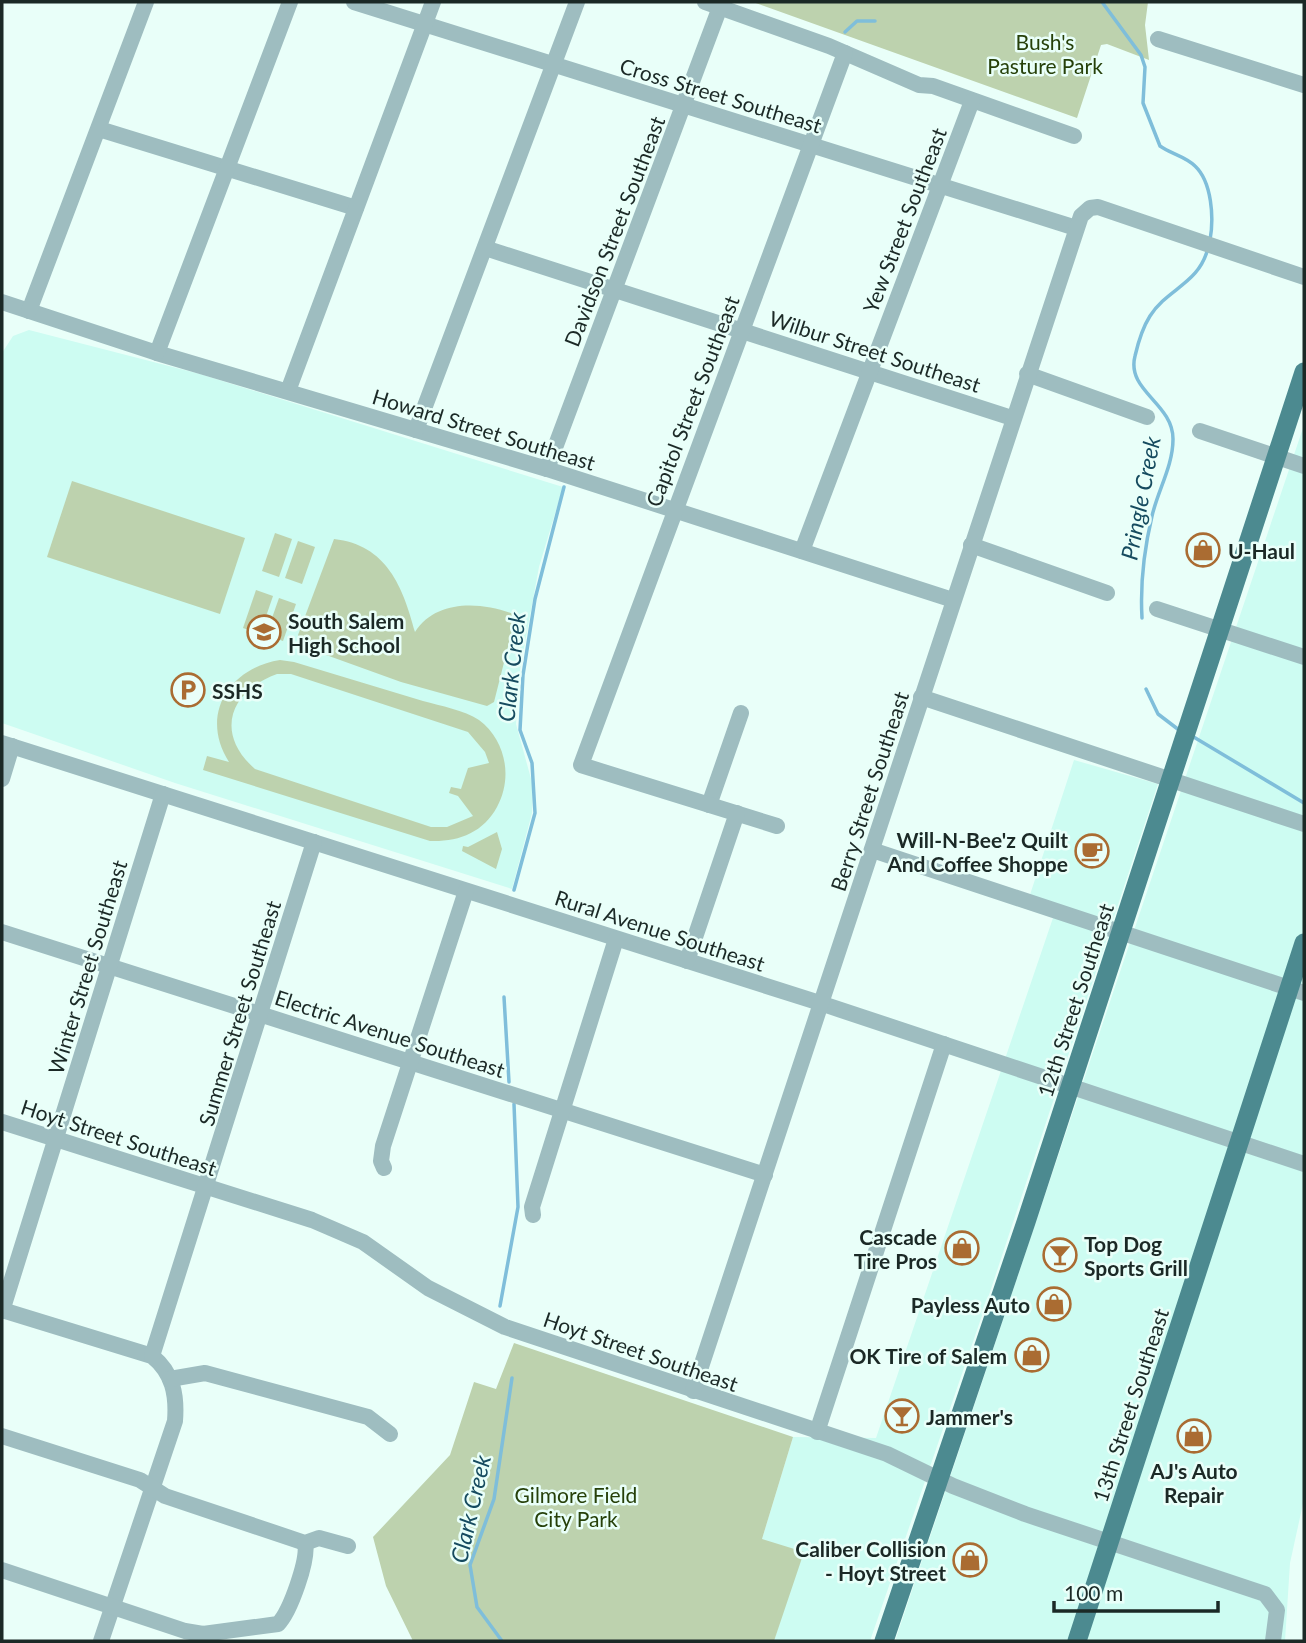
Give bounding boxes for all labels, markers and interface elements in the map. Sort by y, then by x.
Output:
park label: Bush's Pasture Park [987,29,1103,78]
street label: Cross Street Southeast [617,52,825,138]
street label: Davidson Street Southeast [558,112,670,350]
street label: Yew Street Southeast [857,123,951,316]
street label: Capitol Street Southeast [640,292,744,510]
street label: Wilbur Street Southeast [766,305,984,397]
street label: Howard Street Southeast [370,383,599,475]
water label: Pringle Creek [1114,433,1166,562]
shop icon: U-Haul [1184,531,1222,569]
place label: U-Haul [1228,538,1295,563]
place label: South Salem High School [288,608,404,657]
water label: Clark Creek [491,610,531,723]
school or university icon: South Salem High School [245,613,283,651]
parking icon: SSHS [169,671,207,709]
place label: SSHS [212,678,263,703]
street label: Berry Street Southeast [825,688,913,894]
place label: Will-N-Bee'z Quilt And Coffee Shoppe [886,827,1068,876]
cafe icon: Will-N-Bee'z Quilt And Coffee Shoppe [1073,832,1111,870]
street label: Winter Street Southeast [43,857,132,1077]
street label: Rural Avenue Southeast [552,884,769,976]
street label: Summer Street Southeast [193,897,285,1129]
street label: 12th Street Southeast [1032,900,1118,1100]
street label: Electric Avenue Southeast [272,984,509,1082]
street label: Hoyt Street Southeast [18,1094,220,1181]
place label: Cascade Tire Pros [854,1224,937,1273]
shop icon: Cascade Tire Pros [943,1229,981,1267]
place label: Top Dog Sports Grill [1084,1231,1188,1280]
bar icon: Top Dog Sports Grill [1041,1236,1079,1274]
shop icon: Payless Auto [1035,1285,1073,1323]
place label: Payless Auto [911,1292,1030,1317]
street label: 13th Street Southeast [1087,1305,1173,1505]
street label: Hoyt Street Southeast [540,1306,742,1396]
shop icon: OK Tire of Salem [1013,1336,1051,1374]
place label: OK Tire of Salem [849,1343,1007,1368]
bar icon: Jammer's [883,1397,921,1435]
place label: Jammer's [926,1404,1013,1429]
shop icon: AJ's Auto Repair [1175,1417,1213,1455]
water label: Clark Creek [444,1451,496,1566]
place label: AJ's Auto Repair [1149,1458,1238,1507]
park label: Gilmore Field City Park [515,1482,637,1531]
place label: Caliber Collision - Hoyt Street [795,1536,946,1585]
shop icon: Caliber Collision - Hoyt Street [951,1541,989,1579]
scale bar [1054,1570,1218,1614]
text: 100 m [1064,1580,1123,1605]

